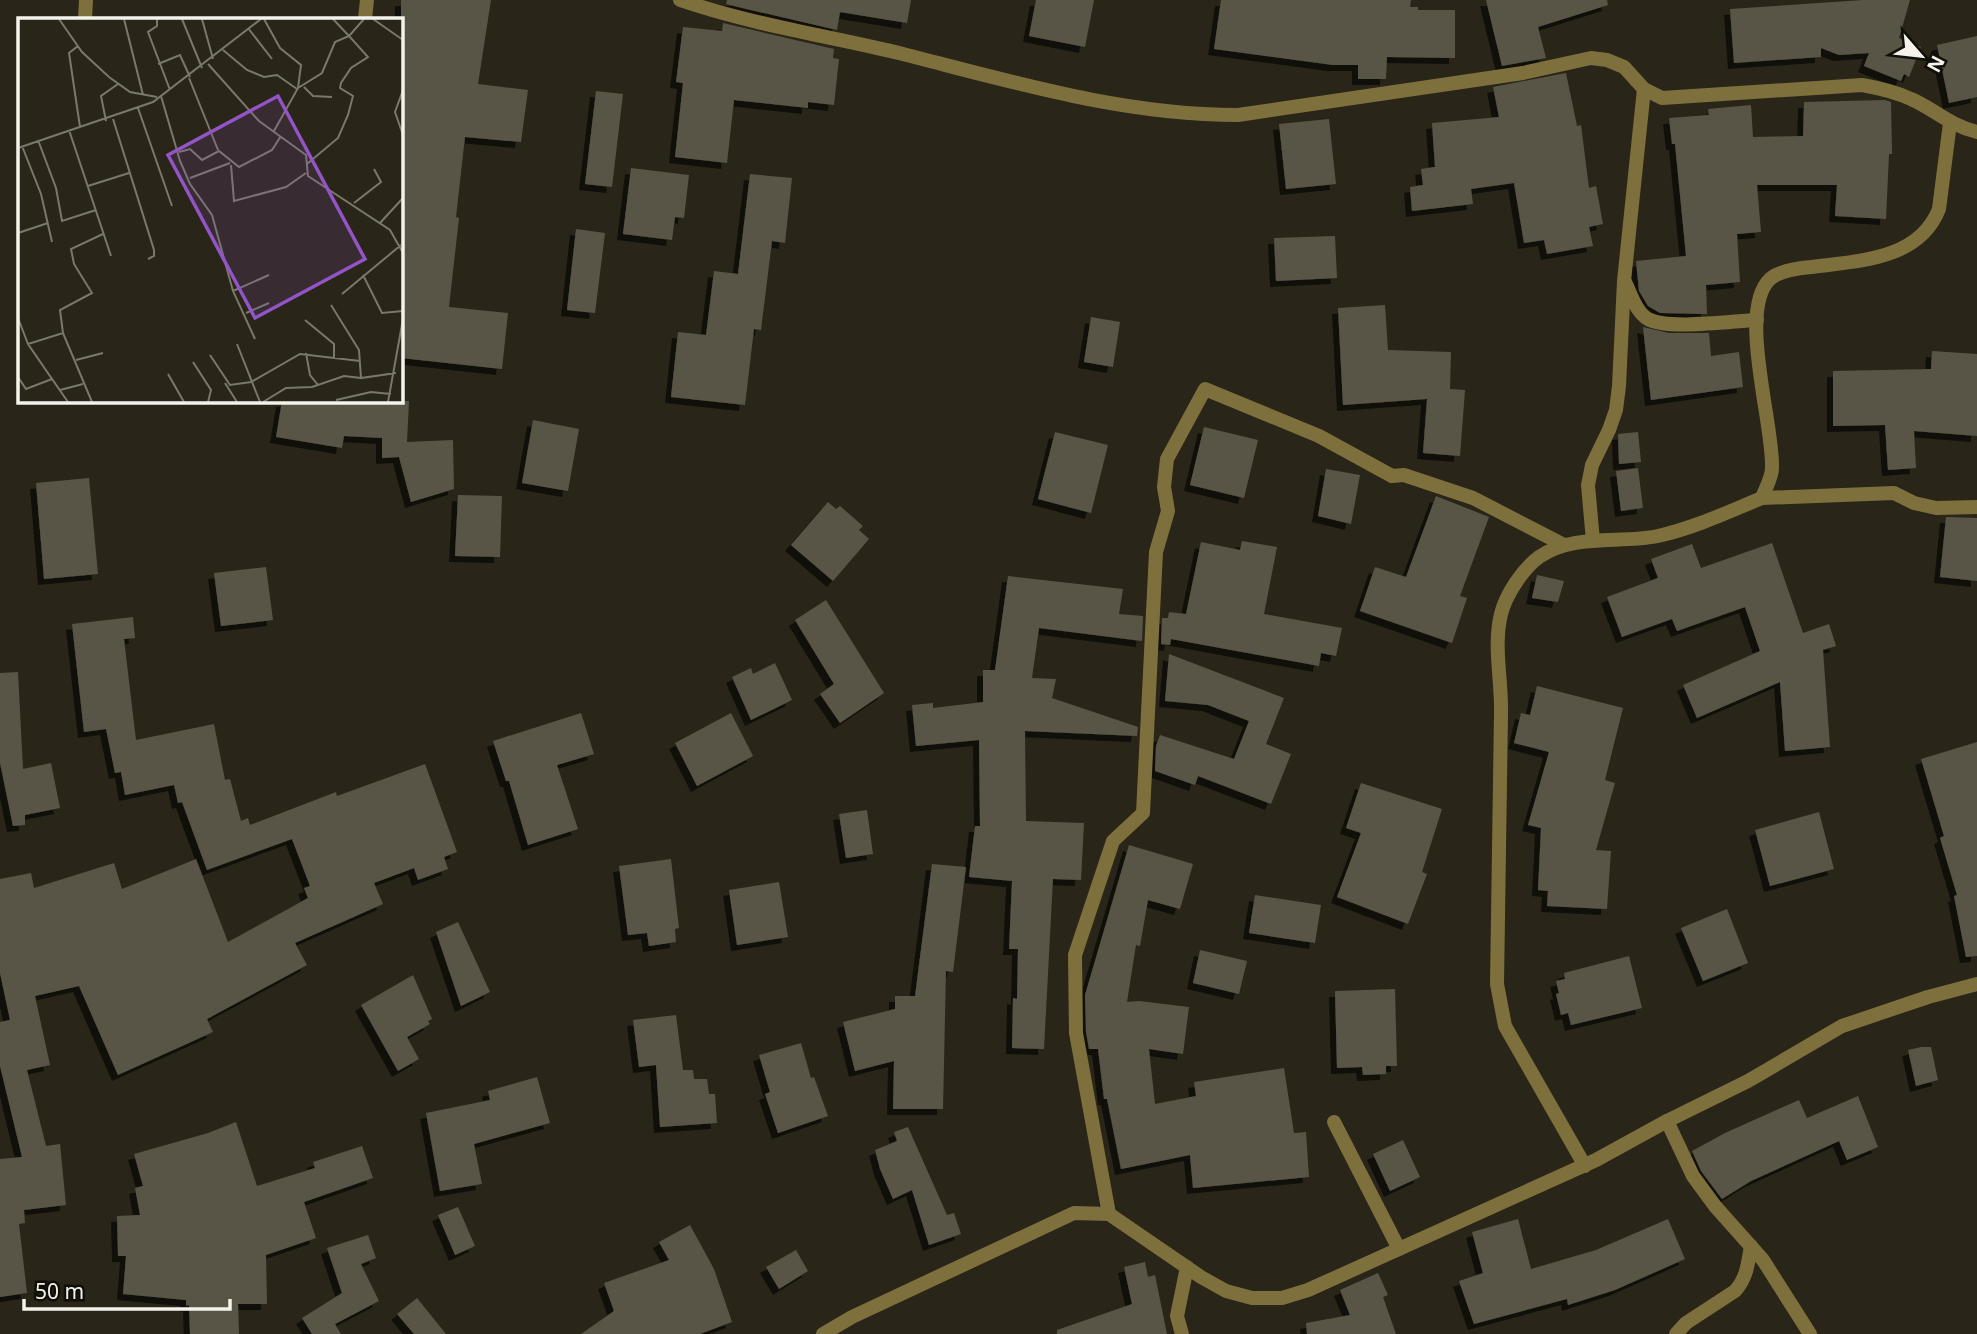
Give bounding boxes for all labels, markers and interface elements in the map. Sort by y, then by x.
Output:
inset map [18,18,402,402]
north arrow [1886,21,1956,91]
text: N [1921,51,1951,77]
scale bar [24,1268,231,1312]
text: 50 m [35,1277,84,1305]

